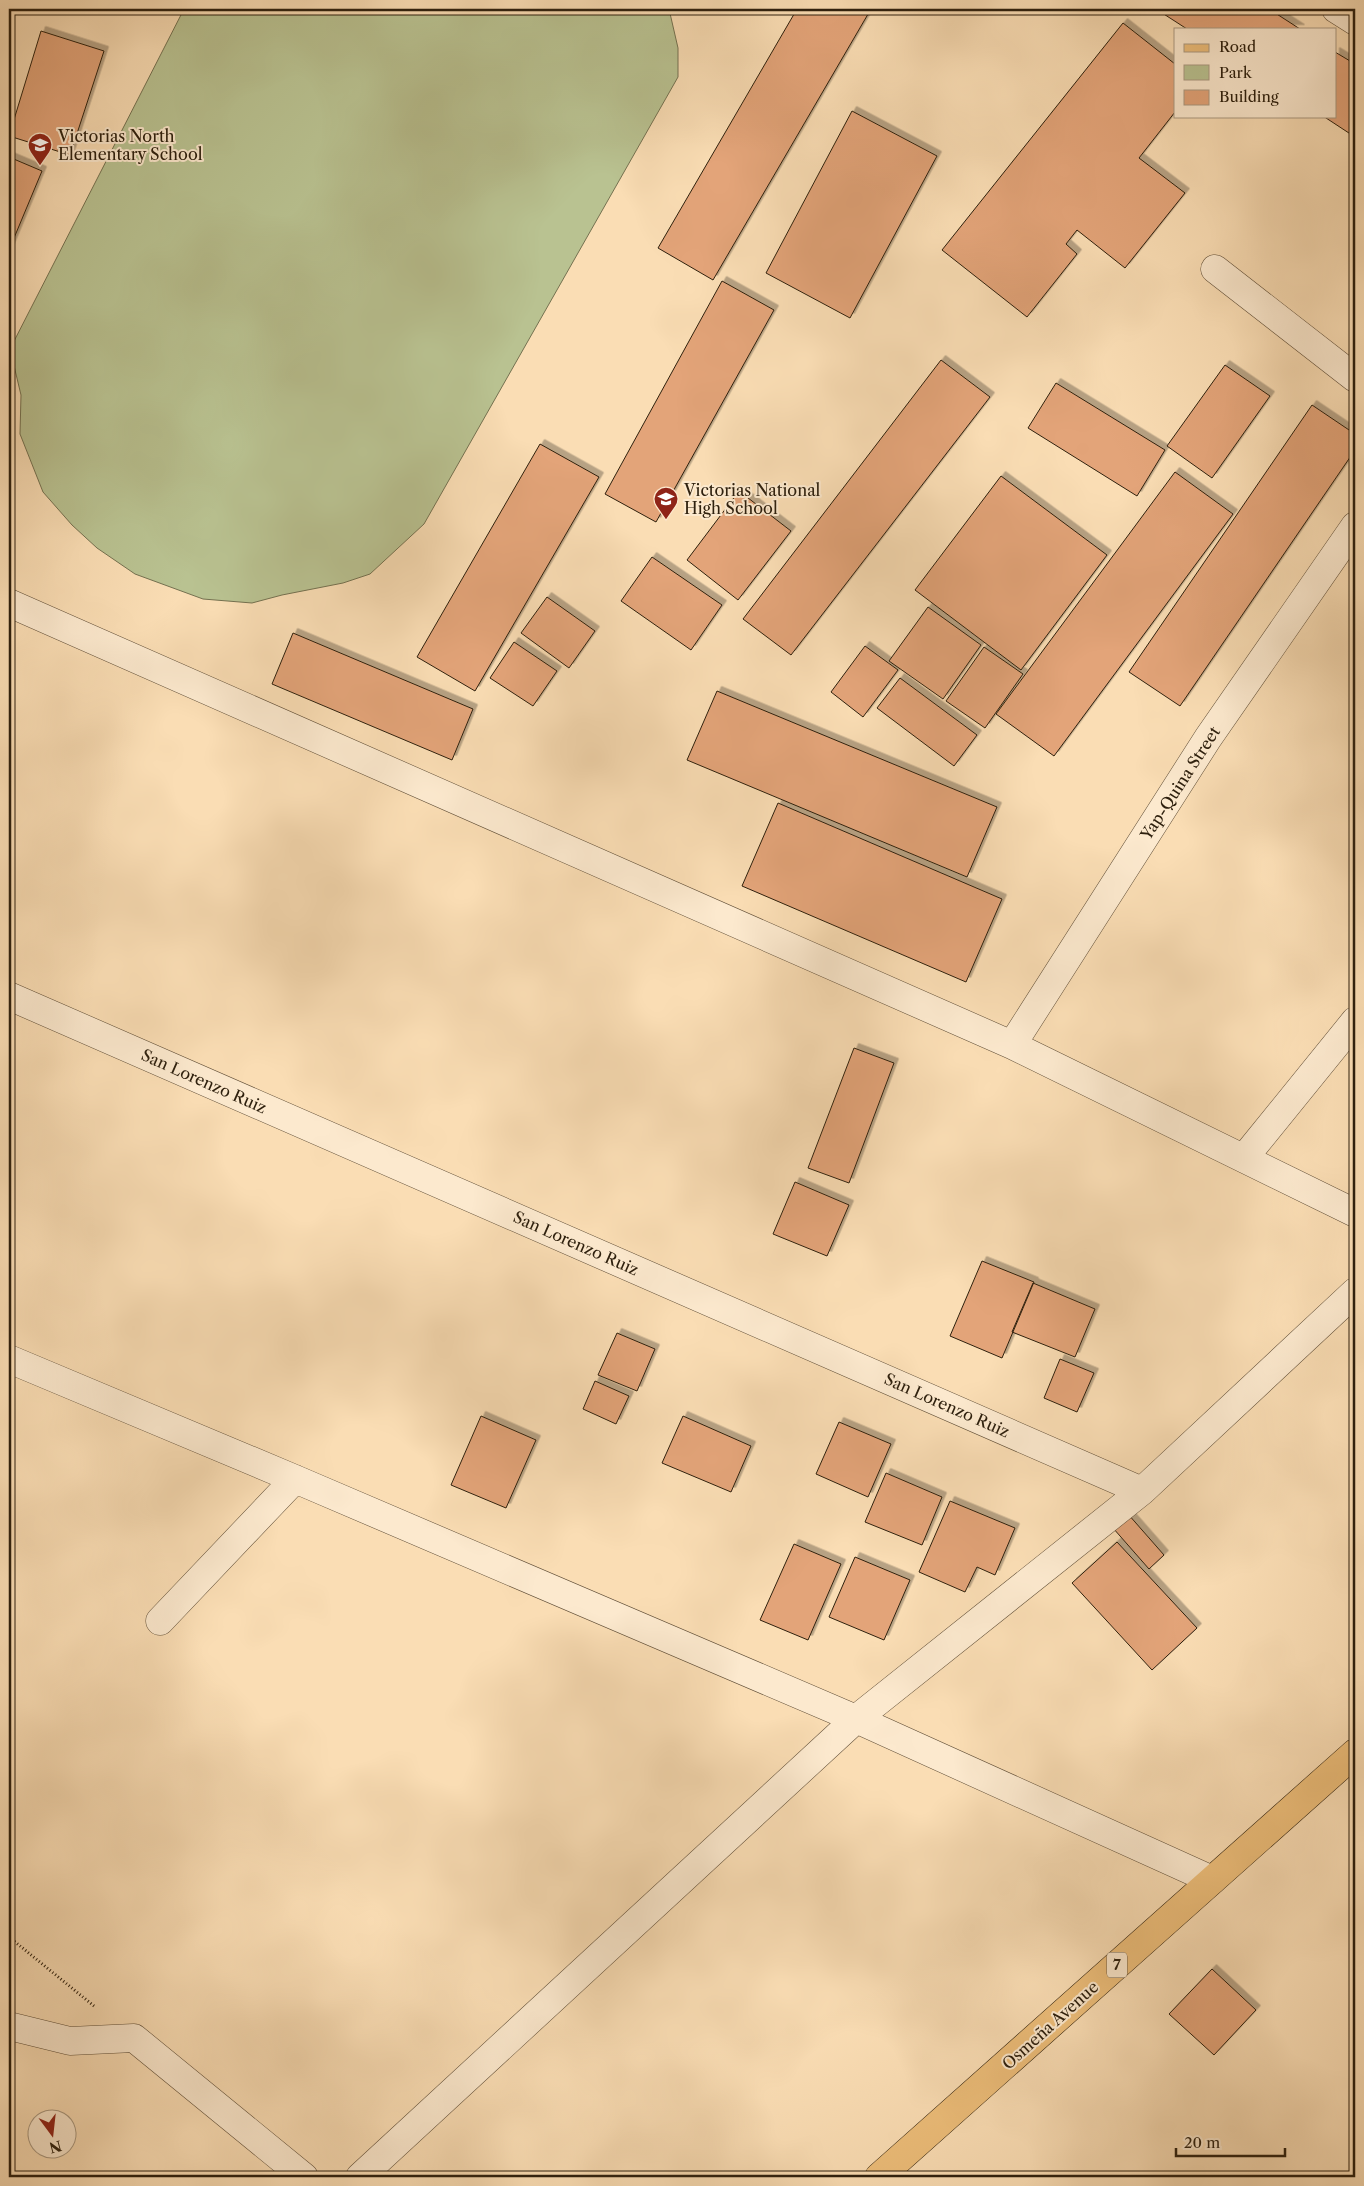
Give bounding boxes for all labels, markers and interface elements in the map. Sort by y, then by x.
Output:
legend [1174,28,1336,118]
text: Road [1219,37,1256,56]
text: Park [1219,63,1253,82]
text: Building [1219,87,1279,106]
place label: Victorias North Elementary School [57,126,203,164]
school or university icon: Victorias North Elementary School [27,132,53,166]
place label: Victorias National High School [683,480,821,518]
school or university icon: Victorias National High School [653,486,679,520]
street label: Yap-Quina Street [1135,722,1224,844]
street label: San Lorenzo Ruiz [138,1044,270,1118]
street label: San Lorenzo Ruiz [510,1206,642,1280]
street label: San Lorenzo Ruiz [881,1368,1013,1442]
road number: 7 [1107,1952,1127,1978]
street label: Osmeña Avenue [998,1976,1102,2073]
north arrow [28,2108,78,2158]
scale bar [1176,2126,1285,2158]
text: 20 m [1184,2133,1220,2152]
text: N [47,2136,64,2157]

